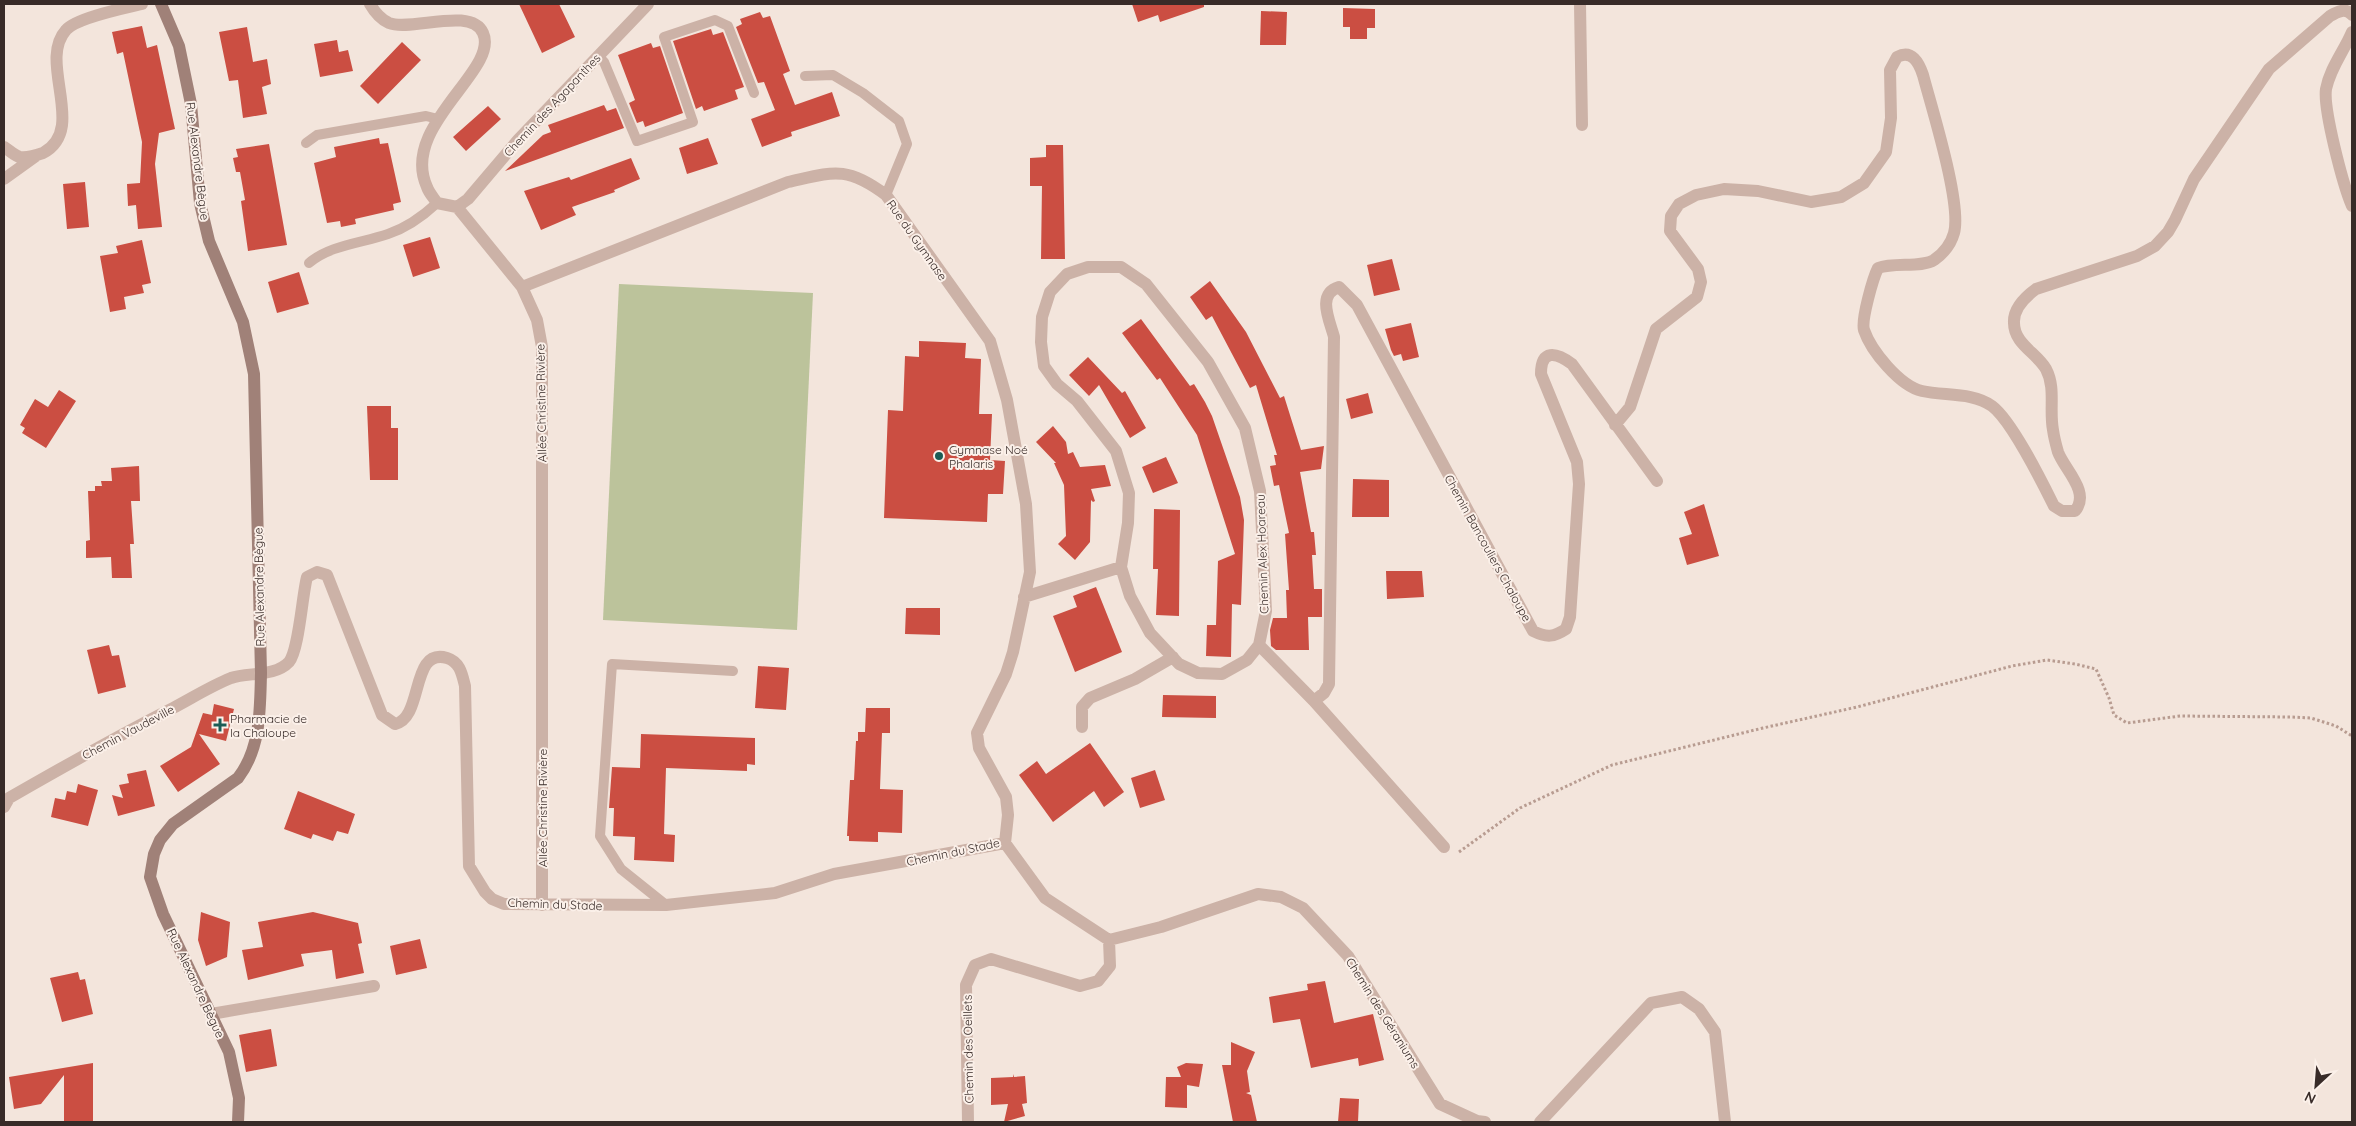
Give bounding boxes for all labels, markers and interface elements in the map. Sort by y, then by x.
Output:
street label: Chemin des Agapanthes [500,50,604,160]
street label: Rue Alexandre Bègue [183,101,213,221]
street label: Rue du Gymnase [884,197,951,283]
street label: Allée Christine Rivière [532,343,550,462]
place label: Gymnase Noé Phalaris [949,442,1028,471]
marker: Gymnase Noé Phalaris [933,450,945,462]
street label: Chemin Bancouliers Chaloupe [1441,472,1535,624]
street label: Chemin Alex Hoareau [1252,494,1272,614]
street label: Rue Alexandre Bègue [250,527,268,647]
street label: Chemin Vaudeville [79,701,177,763]
place label: Pharmacie de la Chaloupe [230,711,307,740]
marker: Pharmacie de la Chaloupe [214,719,226,731]
street label: Allée Christine Rivière [535,749,550,867]
street label: Chemin du Stade [905,835,1001,869]
street label: Chemin du Stade [507,895,603,913]
street label: Rue Alexandre Bègue [164,926,228,1040]
street label: Chemin des Géraniums [1343,955,1423,1072]
street label: Chemin des Oeillets [960,994,976,1104]
north arrow [2291,1061,2341,1111]
text: N [2302,1087,2319,1108]

